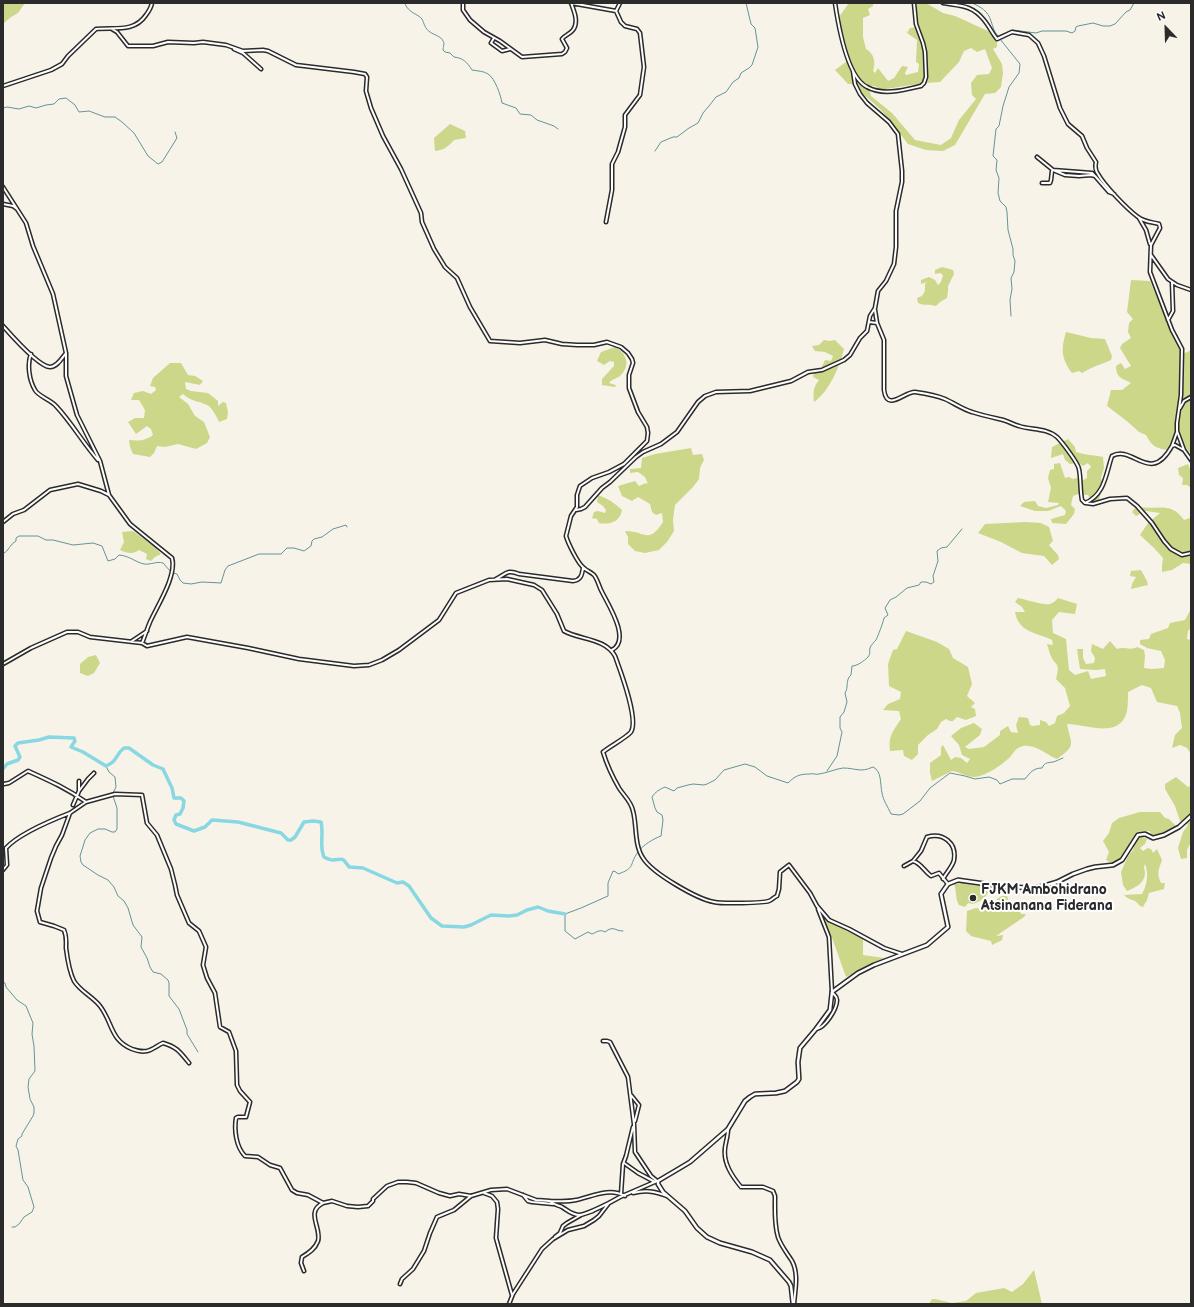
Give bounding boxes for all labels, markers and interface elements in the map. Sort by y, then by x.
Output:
north arrow [1146,8,1186,48]
text: N [1155,9,1167,24]
place label: FJKM Ambohidrano Atsinanana Fiderana [981,882,1113,914]
marker: FJKM Ambohidrano Atsinanana Fiderana [968,893,978,903]

